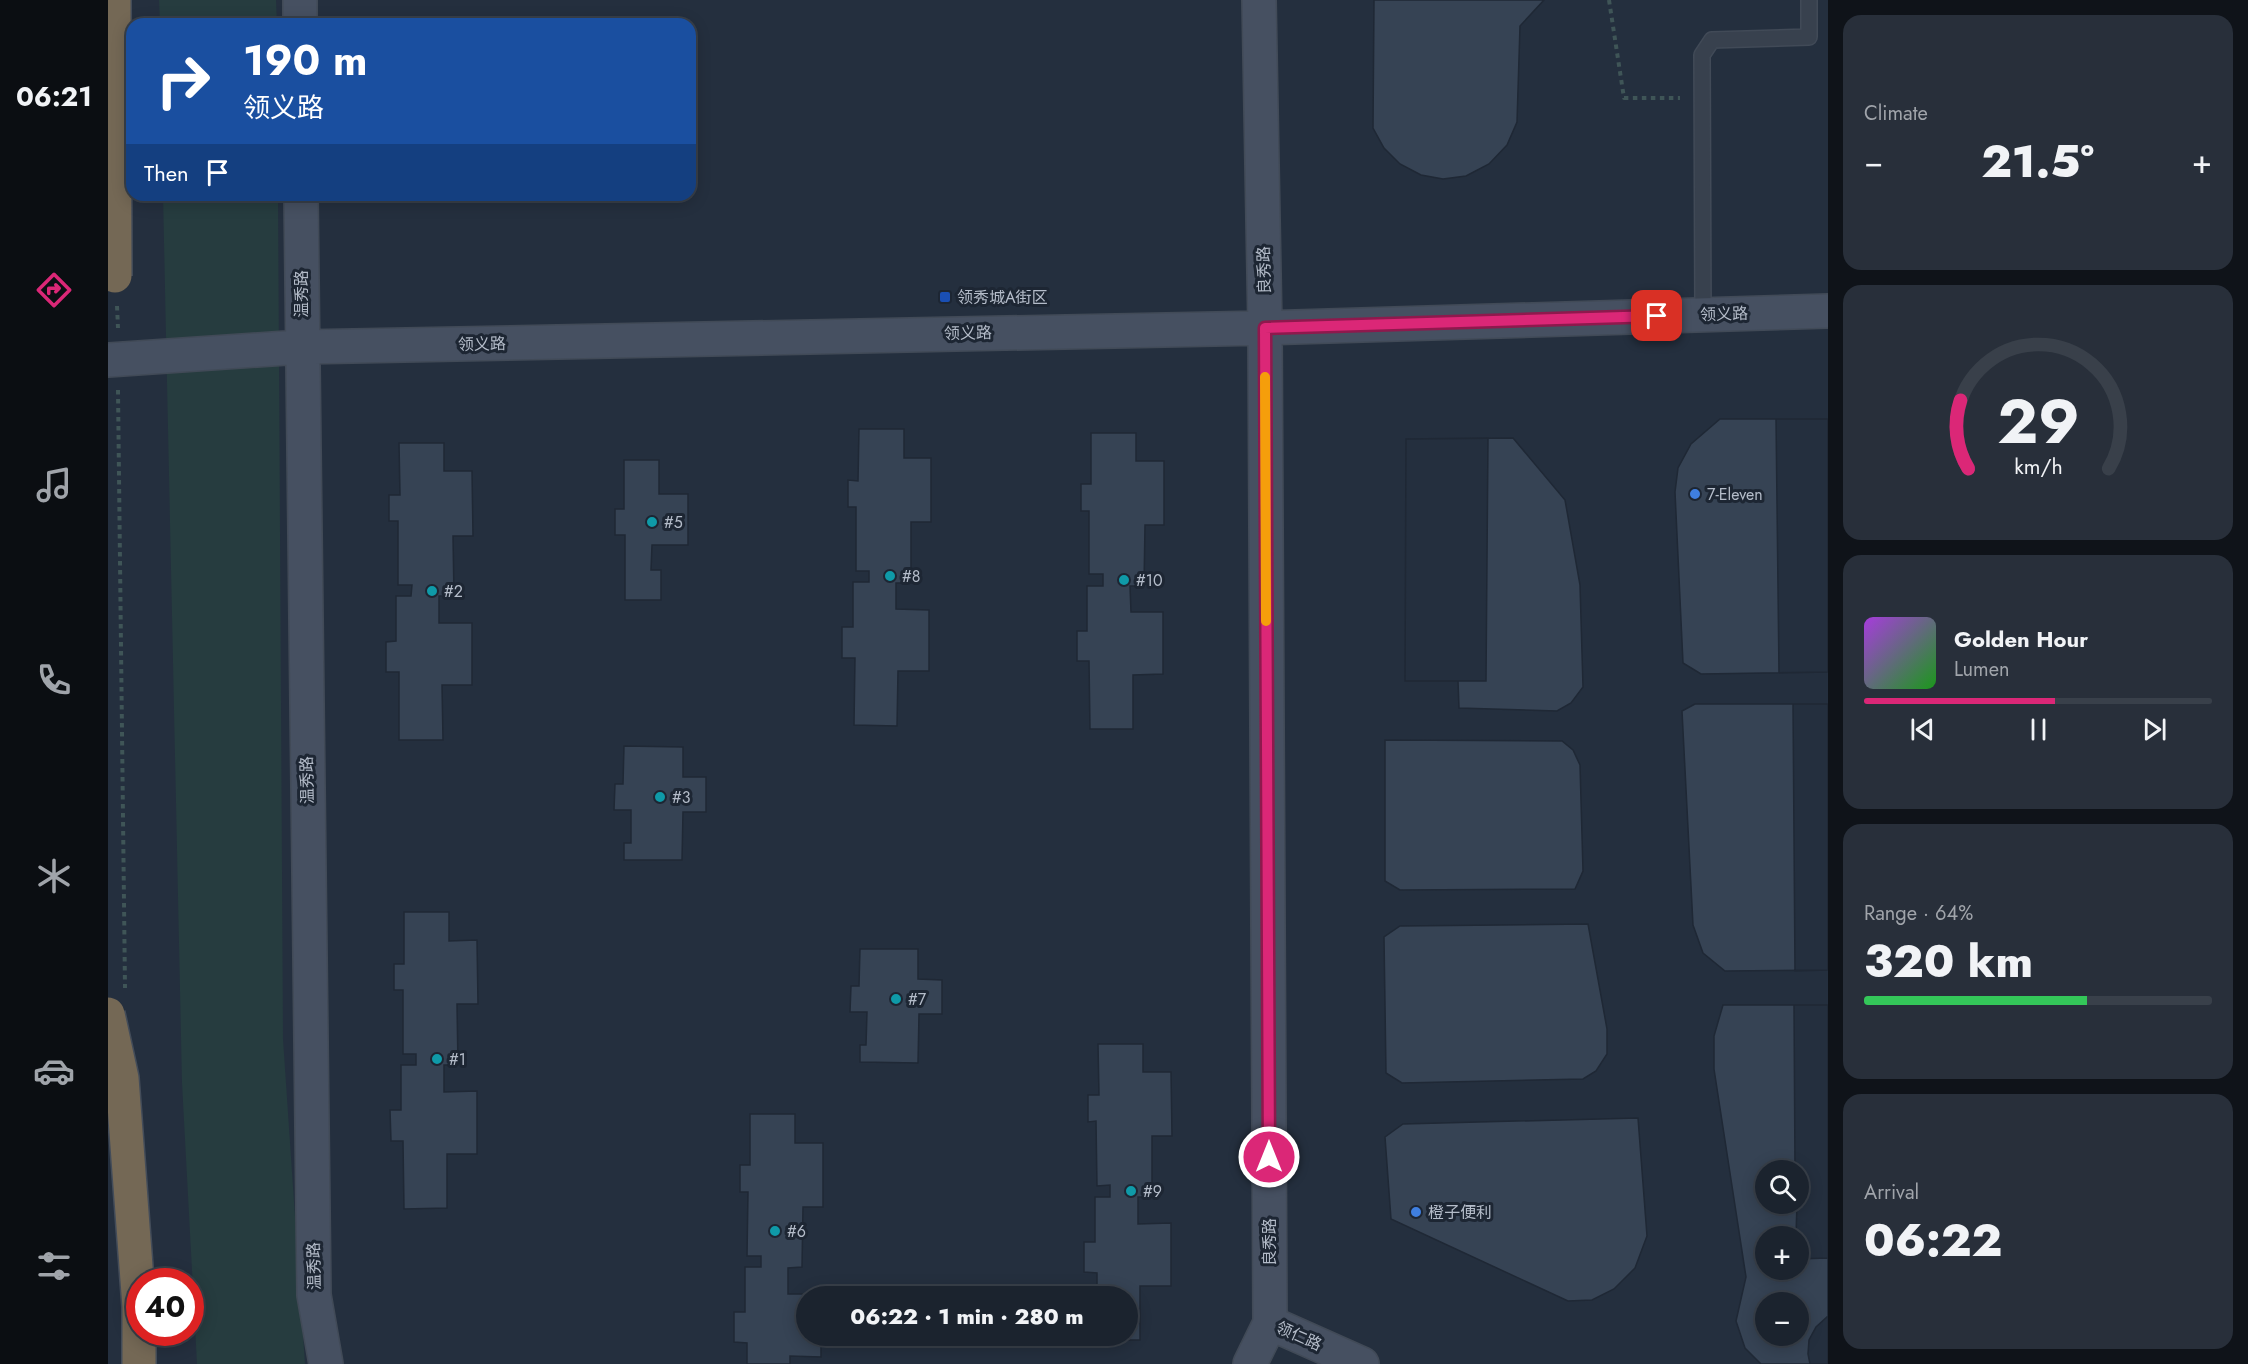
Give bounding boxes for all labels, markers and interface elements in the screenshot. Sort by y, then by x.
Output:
text: 190 m [243,30,367,91]
icon: right [144,42,222,120]
text: 06:21 [16,77,92,116]
text: 领义路 [243,88,324,127]
text: Climate [1864,99,1928,128]
text: 21.5° [1981,129,2094,194]
text: − [1864,138,1883,185]
text: + [2192,138,2212,185]
icon: arrive [201,156,234,189]
text: Then [144,157,189,189]
street label: 良秀路 [1252,246,1276,294]
icon: directions [33,269,75,311]
street label: 温秀路 [290,270,313,318]
place label: 领秀城A街区 [957,286,1048,309]
marker: 领秀城A街区 [938,290,952,304]
pin [1631,290,1682,341]
icon: arrive [1640,299,1673,332]
street label: 领义路 [1700,302,1748,326]
street label: 领义路 [944,321,992,345]
street label: 领义路 [458,332,506,356]
text: 29 [1997,376,2079,466]
text: km/h [2014,452,2062,483]
icon: music [33,464,75,506]
place label: 7-Eleven [1707,483,1763,506]
marker: 7-Eleven [1688,487,1702,501]
place label: #5 [664,511,683,534]
marker: #5 [645,515,659,529]
place label: #8 [902,565,920,588]
marker: #8 [883,569,897,583]
place label: #10 [1136,569,1162,592]
marker: #10 [1117,573,1131,587]
place label: #2 [444,580,463,603]
marker: #2 [425,584,439,598]
text: Golden Hour [1954,623,2088,655]
text: Lumen [1954,655,2010,684]
icon: phone [33,659,75,701]
icon: previous [1906,713,1939,746]
icon: pause [2022,713,2055,746]
icon: next [2138,713,2171,746]
street label: 温秀路 [295,756,319,804]
place label: #3 [672,786,691,809]
marker: #3 [653,790,667,804]
icon: climate [33,855,75,897]
text: Range · 64% [1864,899,1973,928]
text: 320 km [1864,929,2033,994]
place label: #7 [908,988,927,1011]
marker: #7 [889,992,903,1006]
place label: #1 [449,1048,466,1071]
icon: car [33,1050,75,1092]
marker: #1 [430,1052,444,1066]
position arrow [1237,1125,1301,1189]
map controls [1755,1160,1809,1346]
button: search [1755,1160,1809,1214]
text: Arrival [1864,1178,1919,1207]
place label: #9 [1143,1180,1162,1203]
marker: #9 [1124,1184,1138,1198]
place label: 橙子便利 [1428,1201,1492,1224]
marker: 橙子便利 [1409,1205,1423,1219]
text: 06:22 [1864,1208,2002,1273]
street label: 良秀路 [1258,1218,1281,1266]
place label: #6 [787,1220,806,1243]
marker: #6 [768,1224,782,1238]
button: + [1755,1226,1809,1280]
street label: 温秀路 [302,1242,326,1290]
icon: filters [33,1245,75,1287]
speed limit sign: 40 [126,1268,204,1346]
button: − [1755,1292,1809,1346]
text: 06:22 · 1 min · 280 m [850,1300,1084,1332]
street label: 领仁路 [1272,1316,1326,1356]

